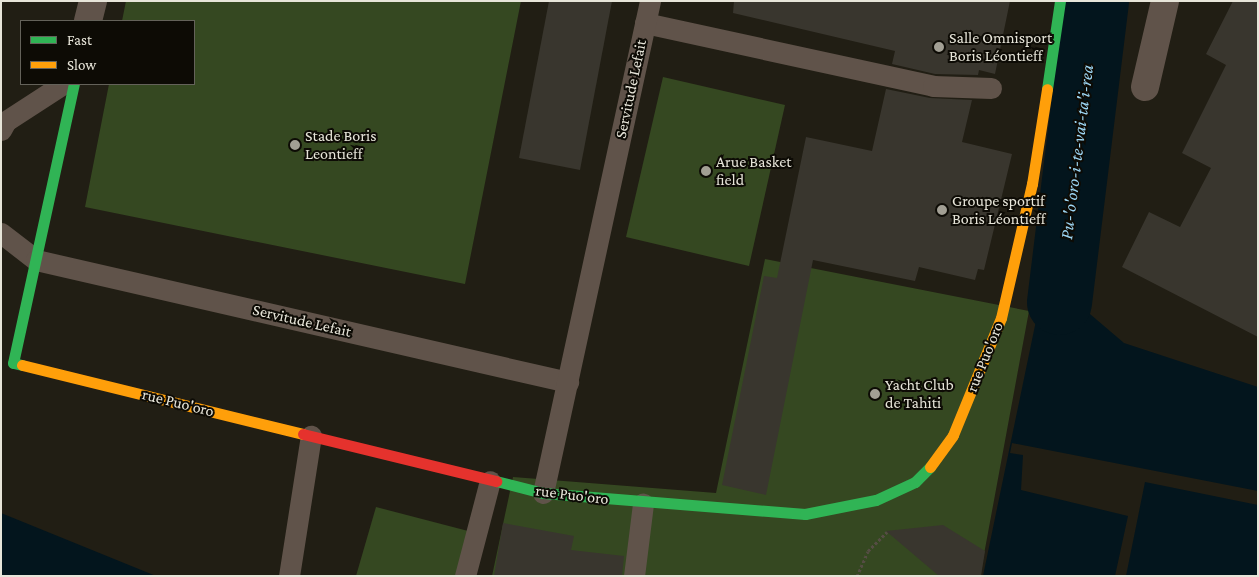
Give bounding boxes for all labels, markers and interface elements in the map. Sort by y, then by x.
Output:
legend [20,20,195,85]
place label: Salle Omnisport Boris Léontieff [949,28,1052,66]
text: Fast [67,32,92,48]
street label: Servitude Lefait [611,38,651,140]
marker: Salle Omnisport Boris Léontieff [933,41,945,53]
text: Slow [67,57,96,73]
water label: Pu-'o'oro-i-te-vai-ta'i-rea [1056,63,1098,241]
place label: Stade Boris Leontieff [305,126,376,164]
marker: Stade Boris Leontieff [289,139,301,151]
place label: Arue Basket field [716,152,792,190]
marker: Arue Basket field [700,165,712,177]
place label: Groupe sportif Boris Léontieff [952,191,1045,229]
marker: Groupe sportif Boris Léontieff [936,204,948,216]
street label: Servitude Lefait [251,300,353,342]
street label: rue Puo'oro [962,319,1008,395]
place label: Yacht Club de Tahiti [885,375,954,413]
street label: rue Puo'oro [140,385,216,421]
marker: Yacht Club de Tahiti [869,388,881,400]
street label: rue Puo'oro [534,481,610,509]

